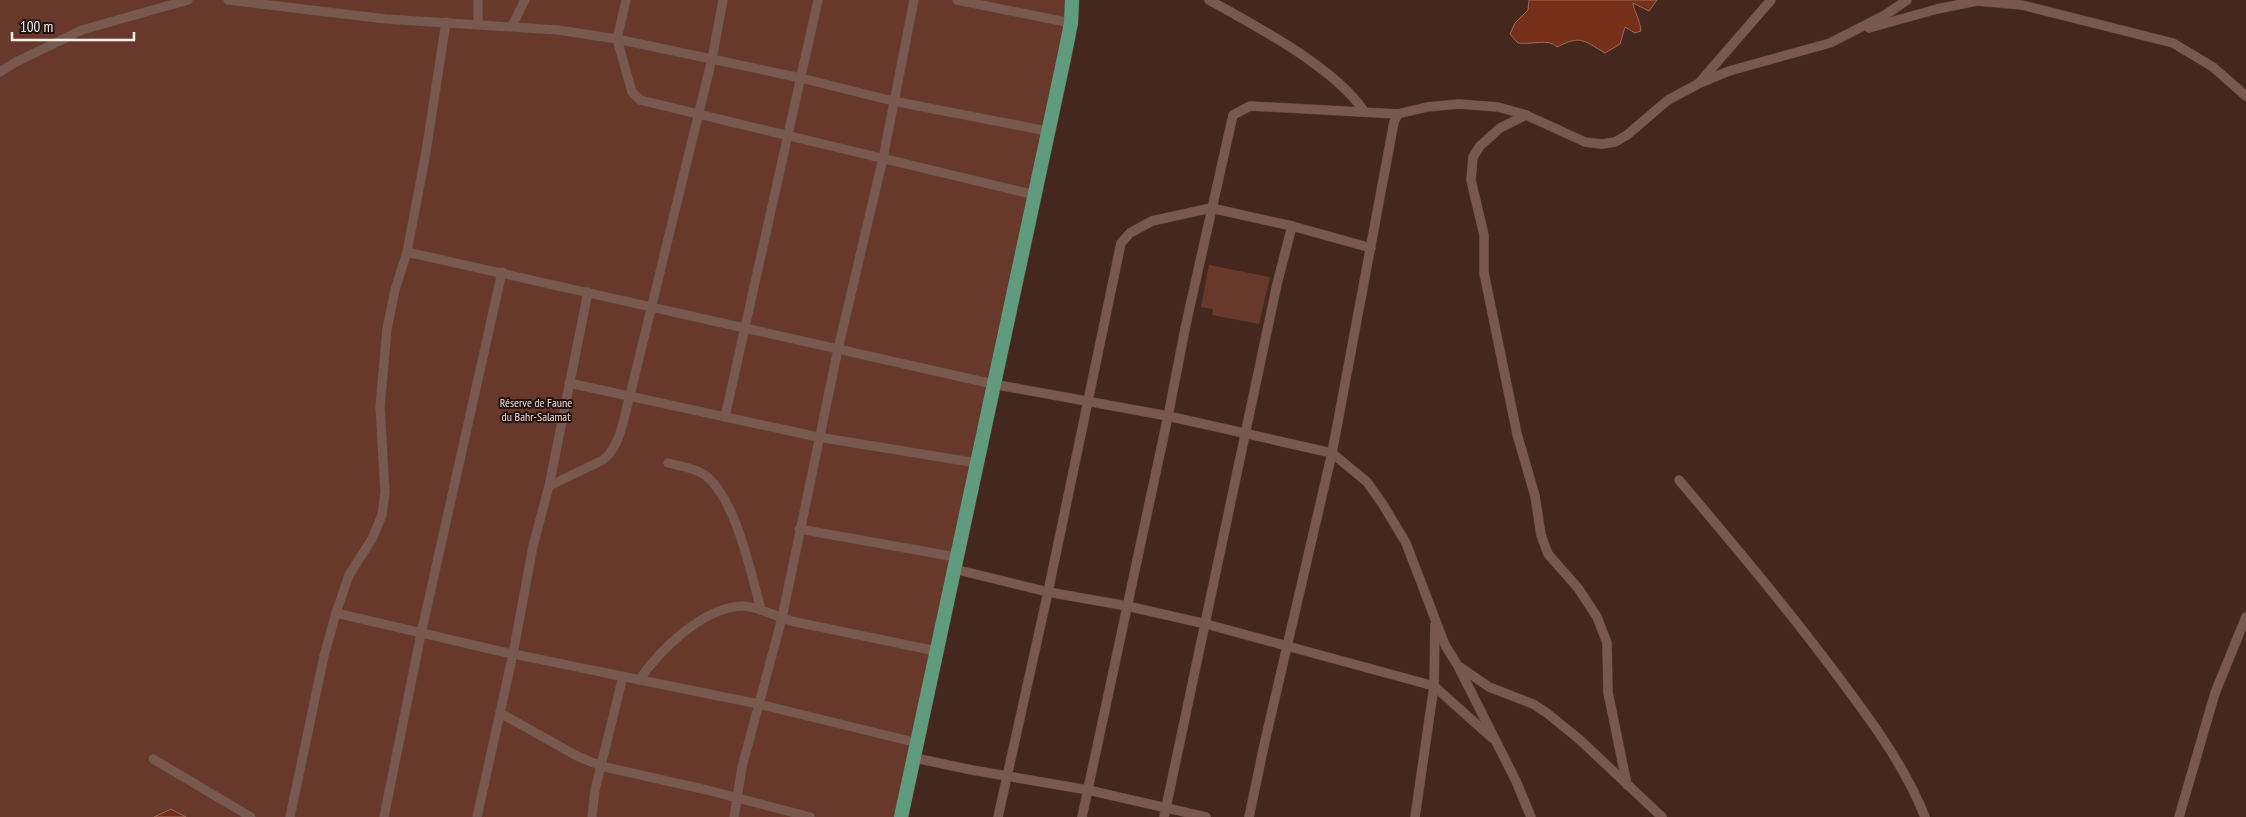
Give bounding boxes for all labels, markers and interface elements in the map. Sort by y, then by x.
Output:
scale bar [12,10,135,42]
text: 100 m [20,17,53,36]
park label: Réserve de Faune du Bahr-Salamat [500,395,572,424]

